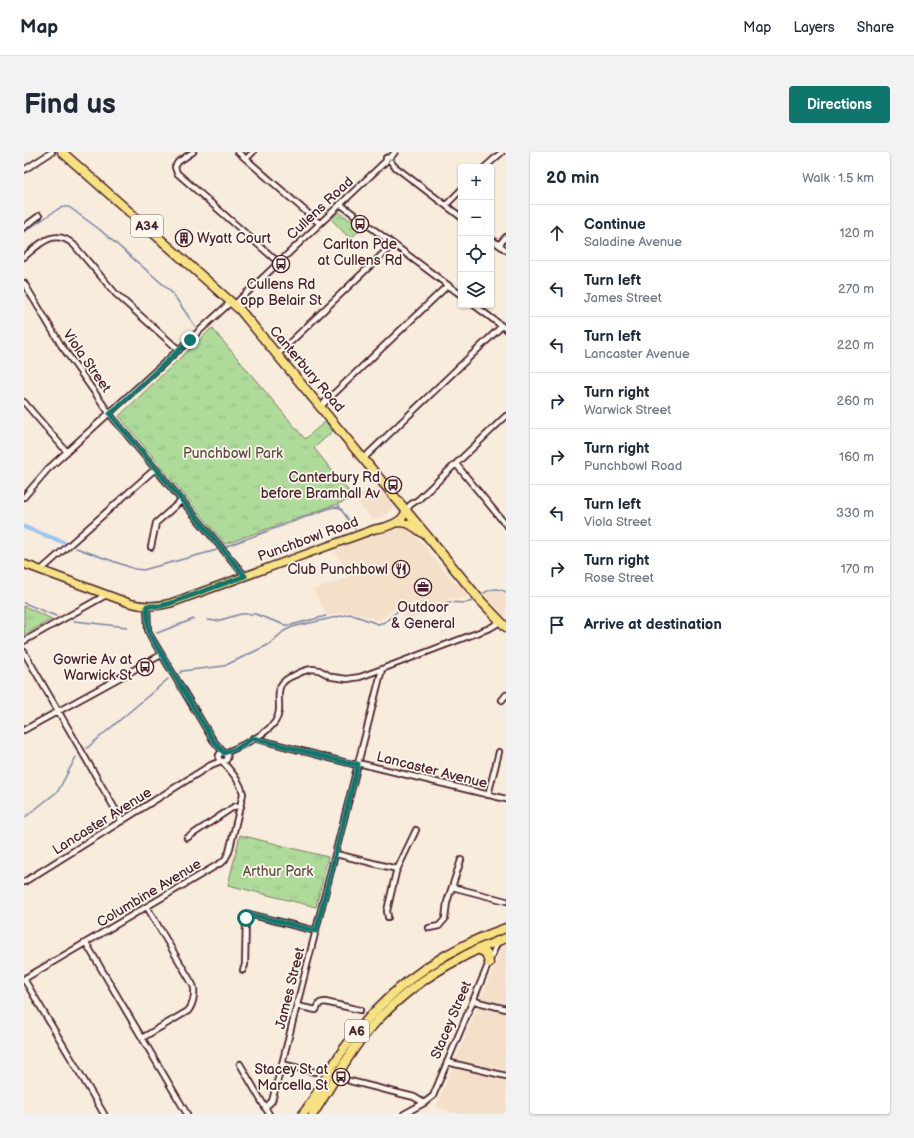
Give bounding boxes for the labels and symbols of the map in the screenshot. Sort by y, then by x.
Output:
street label: Cullens Road [283,173,357,243]
bus stop icon: Carlton Pde at Cullens Rd [350,214,370,234]
road number: A34 [131,215,163,237]
building icon: Wyatt Court [174,228,194,248]
place label: Wyatt Court [197,230,272,247]
place label: Carlton Pde at Cullens Rd [318,236,402,269]
bus stop icon: Cullens Rd opp Belair St [271,254,291,274]
place label: Cullens Rd opp Belair St [240,276,322,309]
street label: Canterbury Road [266,322,348,416]
street label: Viola Street [59,326,115,396]
route end [181,331,199,349]
park label: Punchbowl Park [183,445,283,462]
place label: Canterbury Rd before Bramhall Av [261,469,380,502]
bus stop icon: Canterbury Rd before Bramhall Av [383,475,403,495]
street label: Punchbowl Road [255,513,361,565]
restaurant icon: Club Punchbowl [391,559,411,579]
place label: Club Punchbowl [287,561,388,578]
office icon: Outdoor & General [413,577,433,597]
place label: Outdoor & General [391,599,455,632]
place label: Gowrie Av at Warwick St [53,651,133,684]
bus stop icon: Gowrie Av at Warwick St [135,657,155,677]
street label: Lancaster Avenue [375,748,489,792]
street label: Lancaster Avenue [49,784,155,858]
street label: Columbine Avenue [94,855,204,931]
park label: Arthur Park [243,863,313,880]
route start [237,909,255,927]
street label: James Street [272,945,309,1031]
street label: Stacey Street [427,978,475,1062]
road number: A6 [345,1020,369,1042]
place label: Stacey St at Marcella St [254,1061,329,1094]
bus stop icon: Stacey St at Marcella St [331,1067,351,1087]

